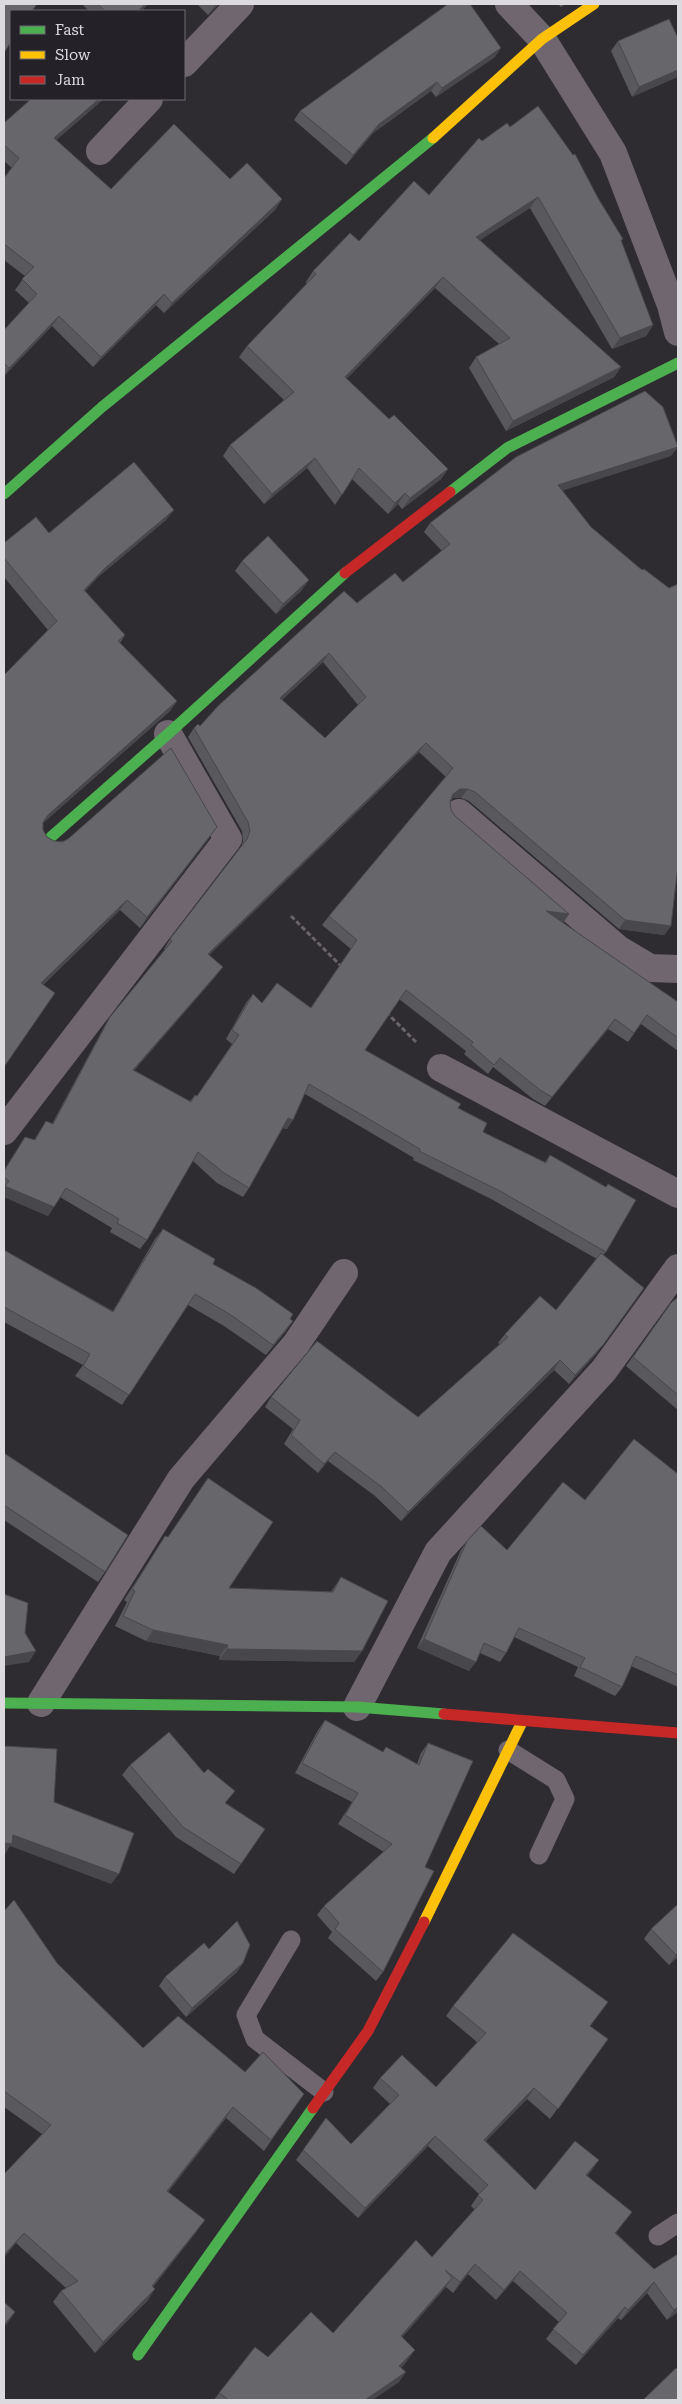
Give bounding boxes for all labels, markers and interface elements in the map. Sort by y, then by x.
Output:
legend [10,10,185,100]
text: Fast [55,21,85,39]
text: Slow [55,46,91,64]
text: Jam [55,71,85,89]

